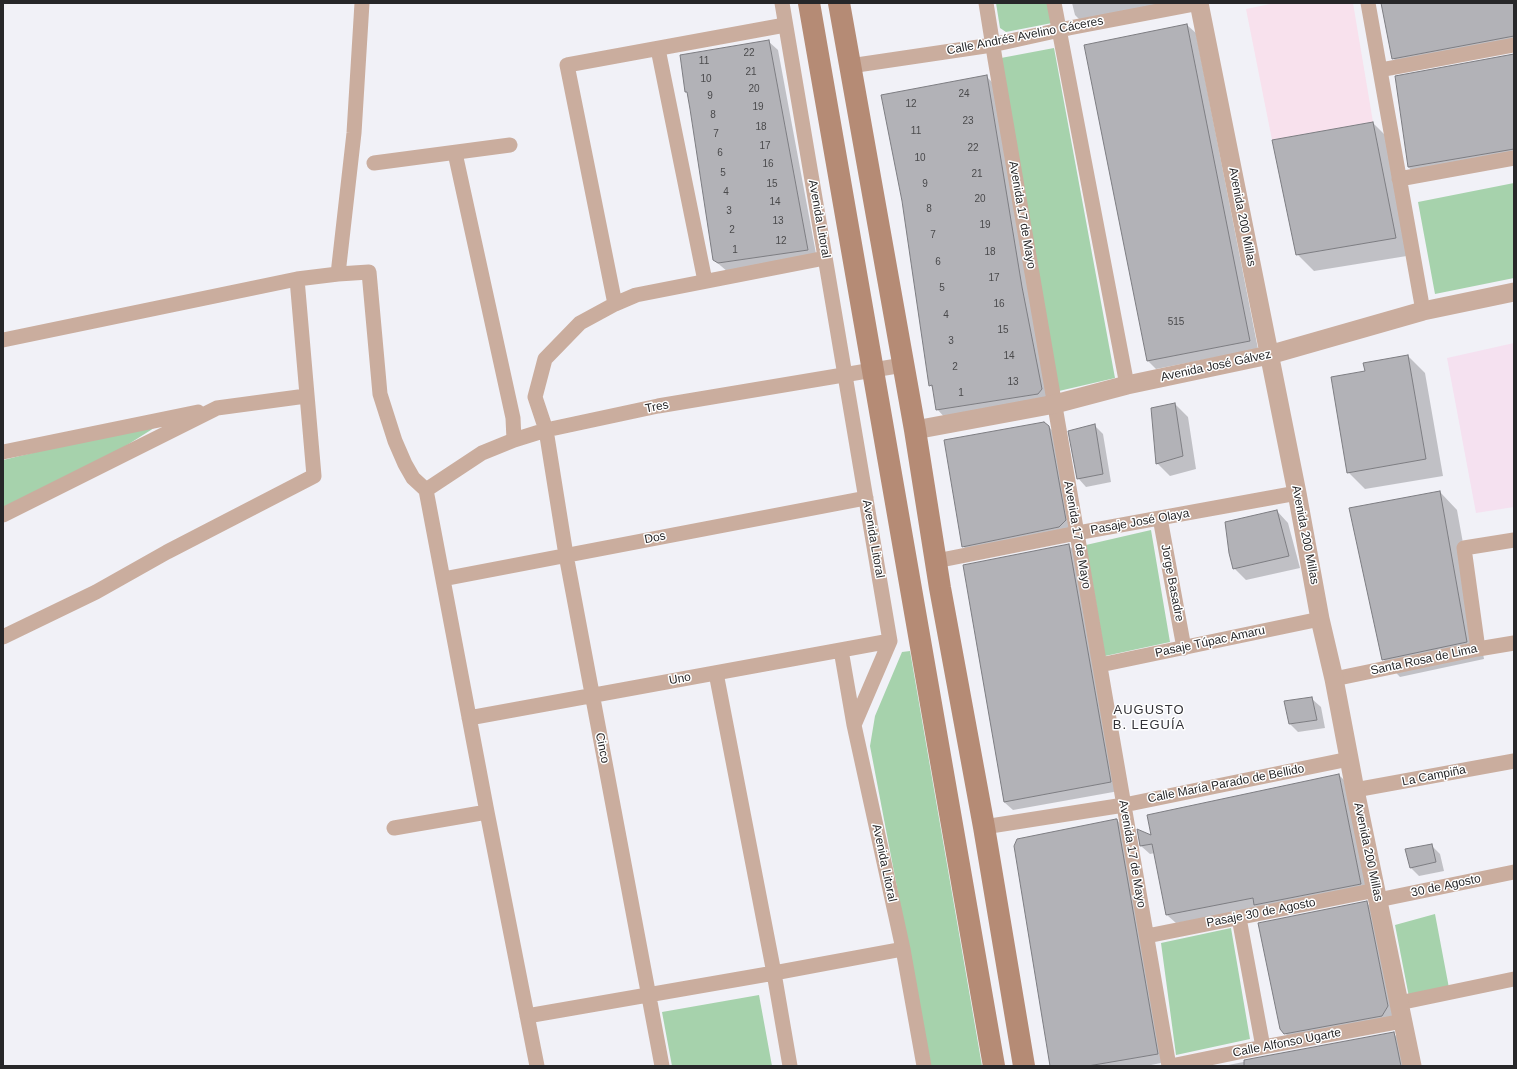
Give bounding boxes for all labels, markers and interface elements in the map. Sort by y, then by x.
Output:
street label: Calle Andrés Avelino Cáceres [945,14,1105,58]
house number: 22 [743,47,755,59]
house number: 11 [699,55,709,67]
house number: 21 [745,66,757,78]
house number: 10 [700,73,712,85]
house number: 20 [748,83,760,95]
house number: 24 [958,88,970,100]
house number: 9 [707,90,713,102]
house number: 12 [905,98,917,110]
house number: 19 [752,101,764,113]
house number: 8 [710,109,716,121]
house number: 23 [962,115,974,127]
house number: 18 [755,121,767,133]
house number: 11 [911,125,921,137]
house number: 7 [713,128,719,140]
house number: 17 [759,140,771,152]
house number: 22 [967,142,979,154]
house number: 6 [717,147,723,159]
house number: 10 [914,152,926,164]
house number: 16 [762,158,774,170]
street label: Avenida 17 de Mayo [1005,160,1039,270]
street label: Avenida 200 Millas [1225,166,1259,268]
house number: 5 [720,167,726,179]
house number: 21 [971,168,983,180]
house number: 15 [766,178,778,190]
house number: 9 [922,178,928,190]
street label: Avenida Litoral [805,179,833,259]
house number: 4 [723,186,729,198]
house number: 20 [974,193,986,205]
house number: 14 [769,196,781,208]
house number: 8 [926,203,932,215]
house number: 3 [726,205,732,217]
house number: 13 [772,215,784,227]
house number: 19 [979,219,991,231]
house number: 2 [729,224,735,236]
house number: 7 [930,229,936,241]
house number: 12 [775,235,787,247]
house number: 1 [732,244,738,256]
house number: 18 [984,246,996,258]
house number: 6 [935,256,941,268]
house number: 17 [988,272,1000,284]
house number: 5 [939,282,945,294]
house number: 16 [993,298,1005,310]
house number: 4 [943,309,949,321]
house number: 515 [1168,316,1184,328]
house number: 15 [997,324,1009,336]
house number: 3 [948,335,954,347]
street label: Avenida José Gálvez [1159,347,1273,385]
house number: 14 [1003,350,1015,362]
house number: 2 [952,361,958,373]
house number: 13 [1007,376,1019,388]
house number: 1 [958,387,964,399]
street label: Tres [644,398,670,416]
street label: Avenida 17 de Mayo [1060,480,1094,590]
street label: Avenida 200 Millas [1288,484,1322,586]
street label: Avenida Litoral [859,499,887,579]
street label: Pasaje José Olaya [1089,506,1191,538]
street label: Dos [643,529,667,547]
street label: Jorge Basadre [1157,543,1187,623]
street label: Pasaje Túpac Amaru [1154,623,1266,661]
street label: Santa Rosa de Lima [1369,642,1479,678]
street label: Uno [668,670,692,688]
district label: AUGUSTO B. LEGUÍA [1113,702,1185,733]
street label: Cinco [592,732,612,764]
street label: Calle María Parado de Bellido [1146,762,1306,806]
street label: La Campiña [1401,763,1467,789]
street label: Avenida 17 de Mayo [1115,799,1149,909]
street label: Avenida 200 Millas [1351,801,1385,903]
street label: Avenida Litoral [869,823,899,903]
street label: 30 de Agosto [1410,872,1482,900]
street label: Pasaje 30 de Agosto [1205,895,1317,931]
street label: Calle Alfonso Ugarte [1232,1025,1342,1061]

